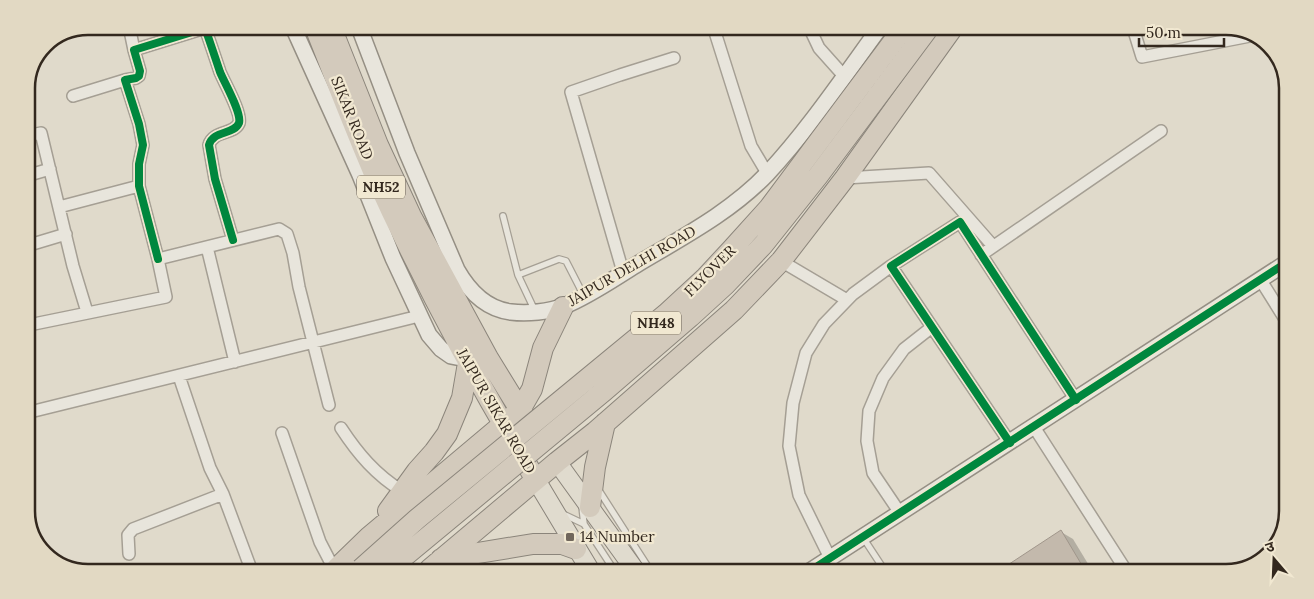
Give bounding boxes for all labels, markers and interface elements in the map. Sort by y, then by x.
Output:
scale bar [1139,15,1224,47]
text: 50 m [1146,23,1181,42]
street label: SIKAR ROAD [327,73,378,162]
road number: NH52 [357,176,405,198]
street label: JAIPUR DELHI ROAD [563,221,699,310]
street label: FLYOVER [680,240,740,300]
road number: NH48 [631,312,681,334]
street label: JAIPUR SIKAR ROAD [452,344,540,477]
place label: 14 Number [580,527,655,546]
marker: 14 Number [564,531,576,543]
north arrow [1249,534,1299,584]
text: उ [1263,537,1277,557]

